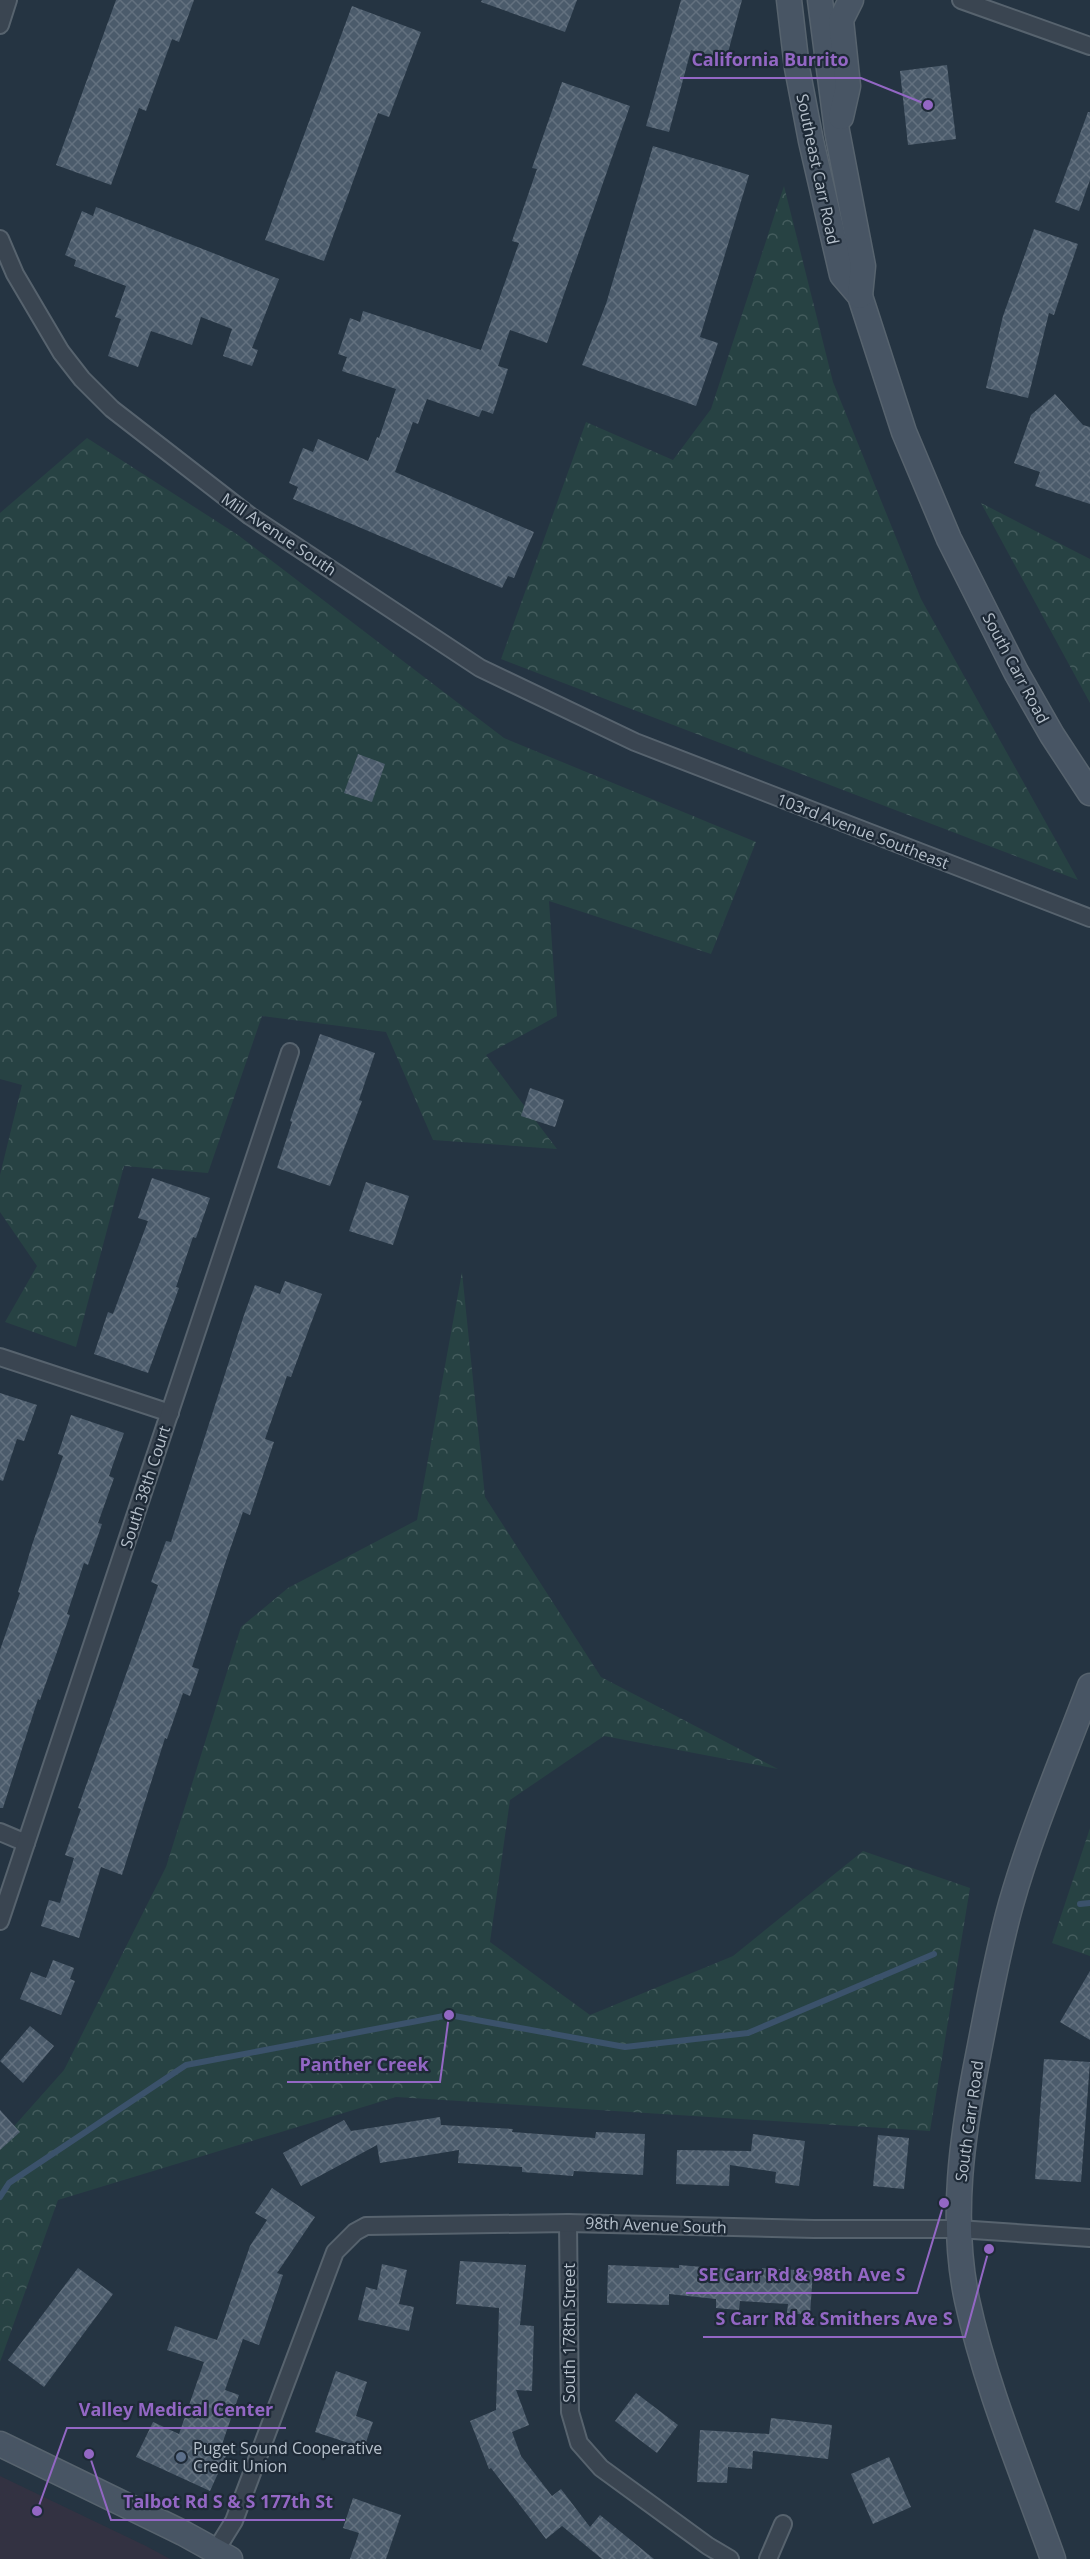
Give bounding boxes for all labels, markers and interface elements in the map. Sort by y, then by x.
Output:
callout: California Burrito [680,42,861,78]
text: California Burrito [691,47,849,71]
street label: Southeast Carr Road [791,92,845,246]
street label: Mill Avenue South [217,487,341,581]
street label: South Carr Road [978,609,1054,727]
street label: 103rd Avenue Southeast [774,788,953,874]
street label: South 38th Court [115,1423,175,1551]
callout: Panther Creek [287,2046,440,2082]
text: Panther Creek [299,2052,429,2076]
street label: South Carr Road [950,2059,988,2183]
street label: 98th Avenue South [585,2212,727,2238]
callout: SE Carr Rd & 98th Ave S [686,2257,917,2293]
text: SE Carr Rd & 98th Ave S [699,2262,906,2286]
street label: South 178th Street [558,2263,580,2403]
callout: S Carr Rd & Smithers Ave S [703,2301,965,2337]
text: S Carr Rd & Smithers Ave S [715,2306,953,2330]
callout: Valley Medical Center [67,2392,286,2428]
text: Valley Medical Center [79,2397,273,2421]
place label: Puget Sound Cooperative Credit Union [193,2437,382,2477]
marker: Puget Sound Cooperative Credit Union [174,2450,188,2464]
callout: Talbot Rd S & S 177th St [111,2484,345,2520]
text: Talbot Rd S & S 177th St [123,2489,333,2513]

